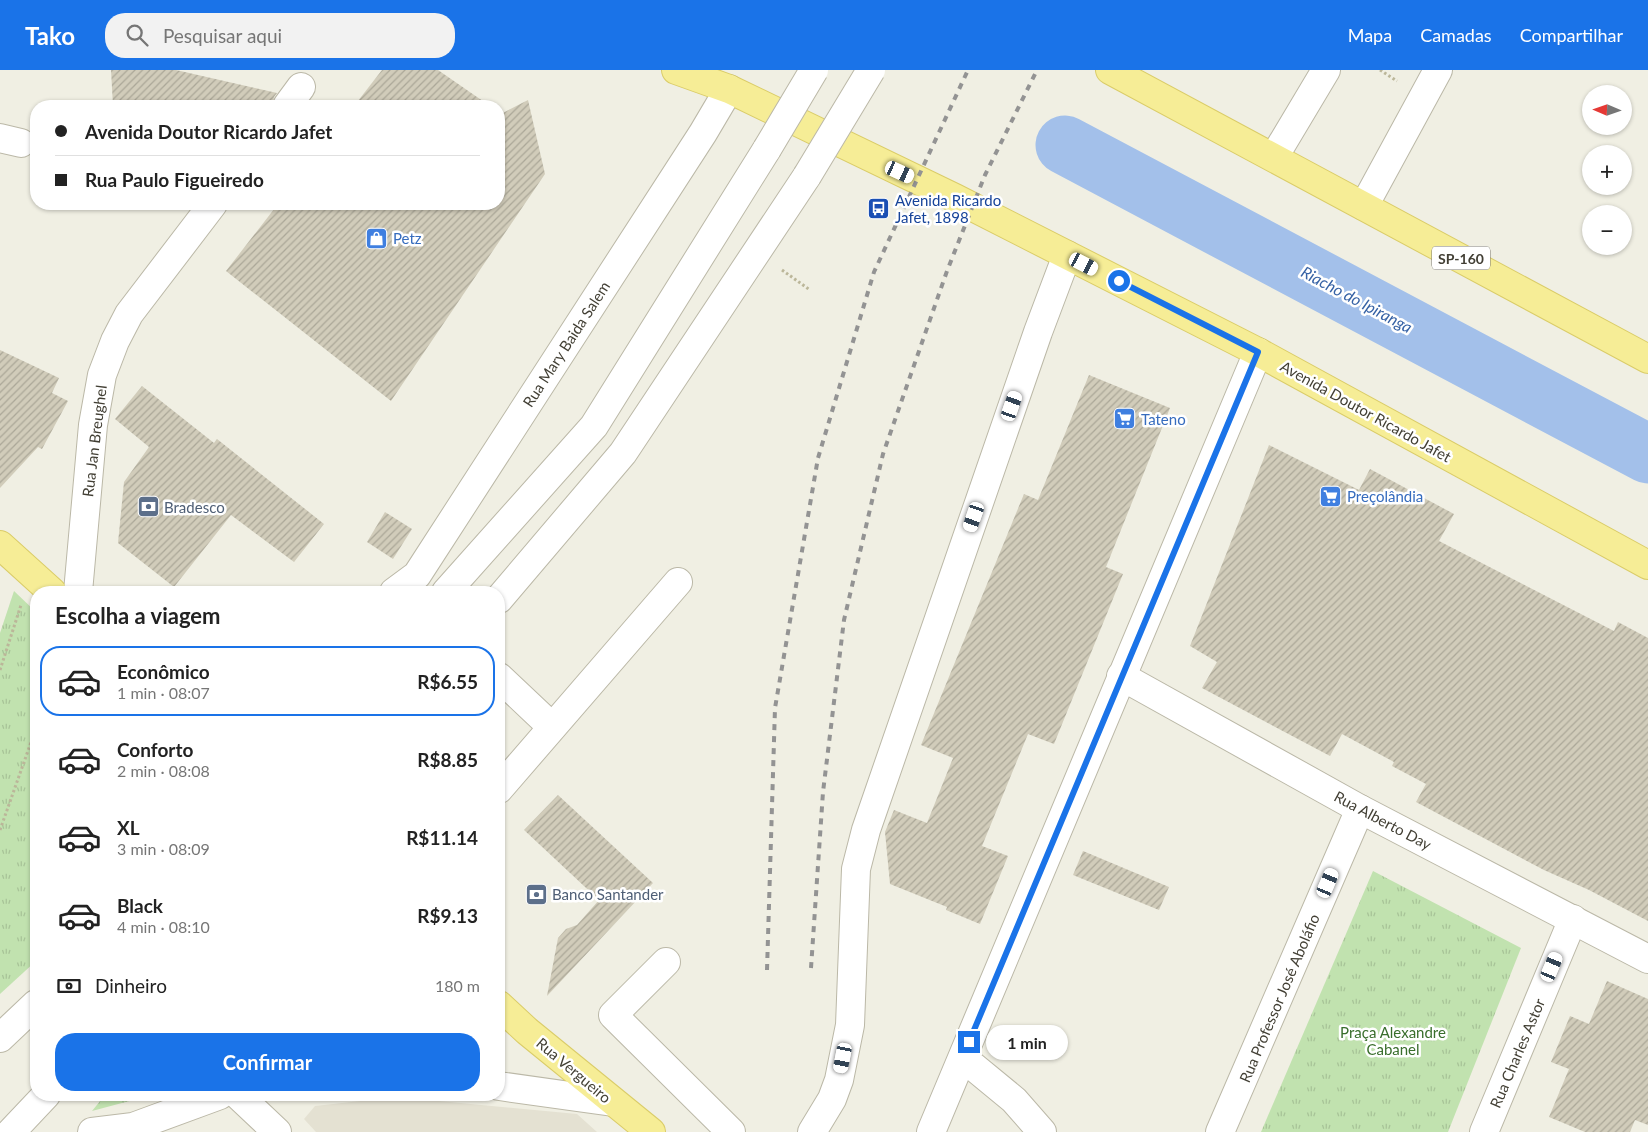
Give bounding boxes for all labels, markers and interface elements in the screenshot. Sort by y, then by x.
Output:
search box [105,13,455,58]
text: Tako [25,21,75,50]
icon: search [123,21,151,49]
text: Pesquisar aqui [163,24,282,47]
text: Mapa [1348,24,1392,46]
text: Camadas [1420,24,1492,46]
text: Compartilhar [1520,24,1623,46]
north arrow [1582,85,1632,135]
map controls [1582,85,1632,255]
text: Avenida Doutor Ricardo Jafet [85,120,332,143]
button: + [1582,145,1632,195]
car [883,159,916,185]
text: Rua Paulo Figueiredo [85,168,264,191]
place label: Avenida Ricardo Jafet, 1898 [895,191,1001,226]
bus stop icon: Avenida Ricardo Jafet, 1898 [867,197,891,221]
button: − [1582,205,1632,255]
shop icon: Petz [365,226,389,250]
place label: Petz [393,229,422,247]
road number: SP-160 [1432,247,1490,270]
car [1067,251,1100,277]
water label: Riacho do Ipiranga [1298,262,1416,336]
route start [1108,270,1130,292]
street label: Rua Mary Baida Salem [519,278,613,410]
street label: Avenida Doutor Ricardo Jafet [1278,357,1455,466]
street label: Rua Jan Breughel [78,384,110,498]
car [1000,389,1023,423]
supermarket icon: Tateno [1113,407,1137,431]
place label: Tateno [1141,410,1186,428]
supermarket icon: Preçolândia [1319,484,1343,508]
place label: Preçolândia [1347,487,1423,505]
bank icon: Bradesco [136,495,160,519]
place label: Bradesco [164,498,225,516]
car [962,500,985,534]
text: Escolha a viagem [55,602,221,629]
icon: car [57,659,102,704]
text: Econômico [117,660,210,683]
text: R$6.55 [417,670,478,693]
text: 1 min · 08:07 [117,683,210,702]
icon: car [57,737,102,782]
text: Conforto [117,738,193,761]
text: R$8.85 [417,748,478,771]
text: 2 min · 08:08 [117,761,210,780]
street label: Rua Alberto Day [1331,787,1435,853]
icon: car [57,815,102,860]
text: XL [117,816,140,839]
text: R$11.14 [406,826,478,849]
text: 3 min · 08:09 [117,839,210,858]
car [1315,866,1340,900]
bank icon: Banco Santander [524,882,548,906]
place label: Banco Santander [552,885,664,903]
icon: car [57,893,102,938]
text: Black [117,894,163,917]
text: R$9.13 [417,904,478,927]
street label: Rua Professor José Aboláfio [1235,911,1323,1085]
text: 4 min · 08:10 [117,917,210,936]
car [1539,950,1564,984]
icon: cash [55,972,83,1000]
text: Dinheiro [95,974,167,997]
text: 180 m [435,976,480,995]
street label: Rua Charles Astor [1486,995,1548,1111]
park label: Praça Alexandre Cabanel [1340,1023,1446,1058]
callout: 1 min [986,1024,1069,1060]
route end [958,1031,980,1053]
button: Confirmar [55,1033,480,1091]
text: 1 min [1007,1033,1047,1052]
street label: Rua Vergueiro [533,1034,615,1106]
car [832,1042,853,1074]

